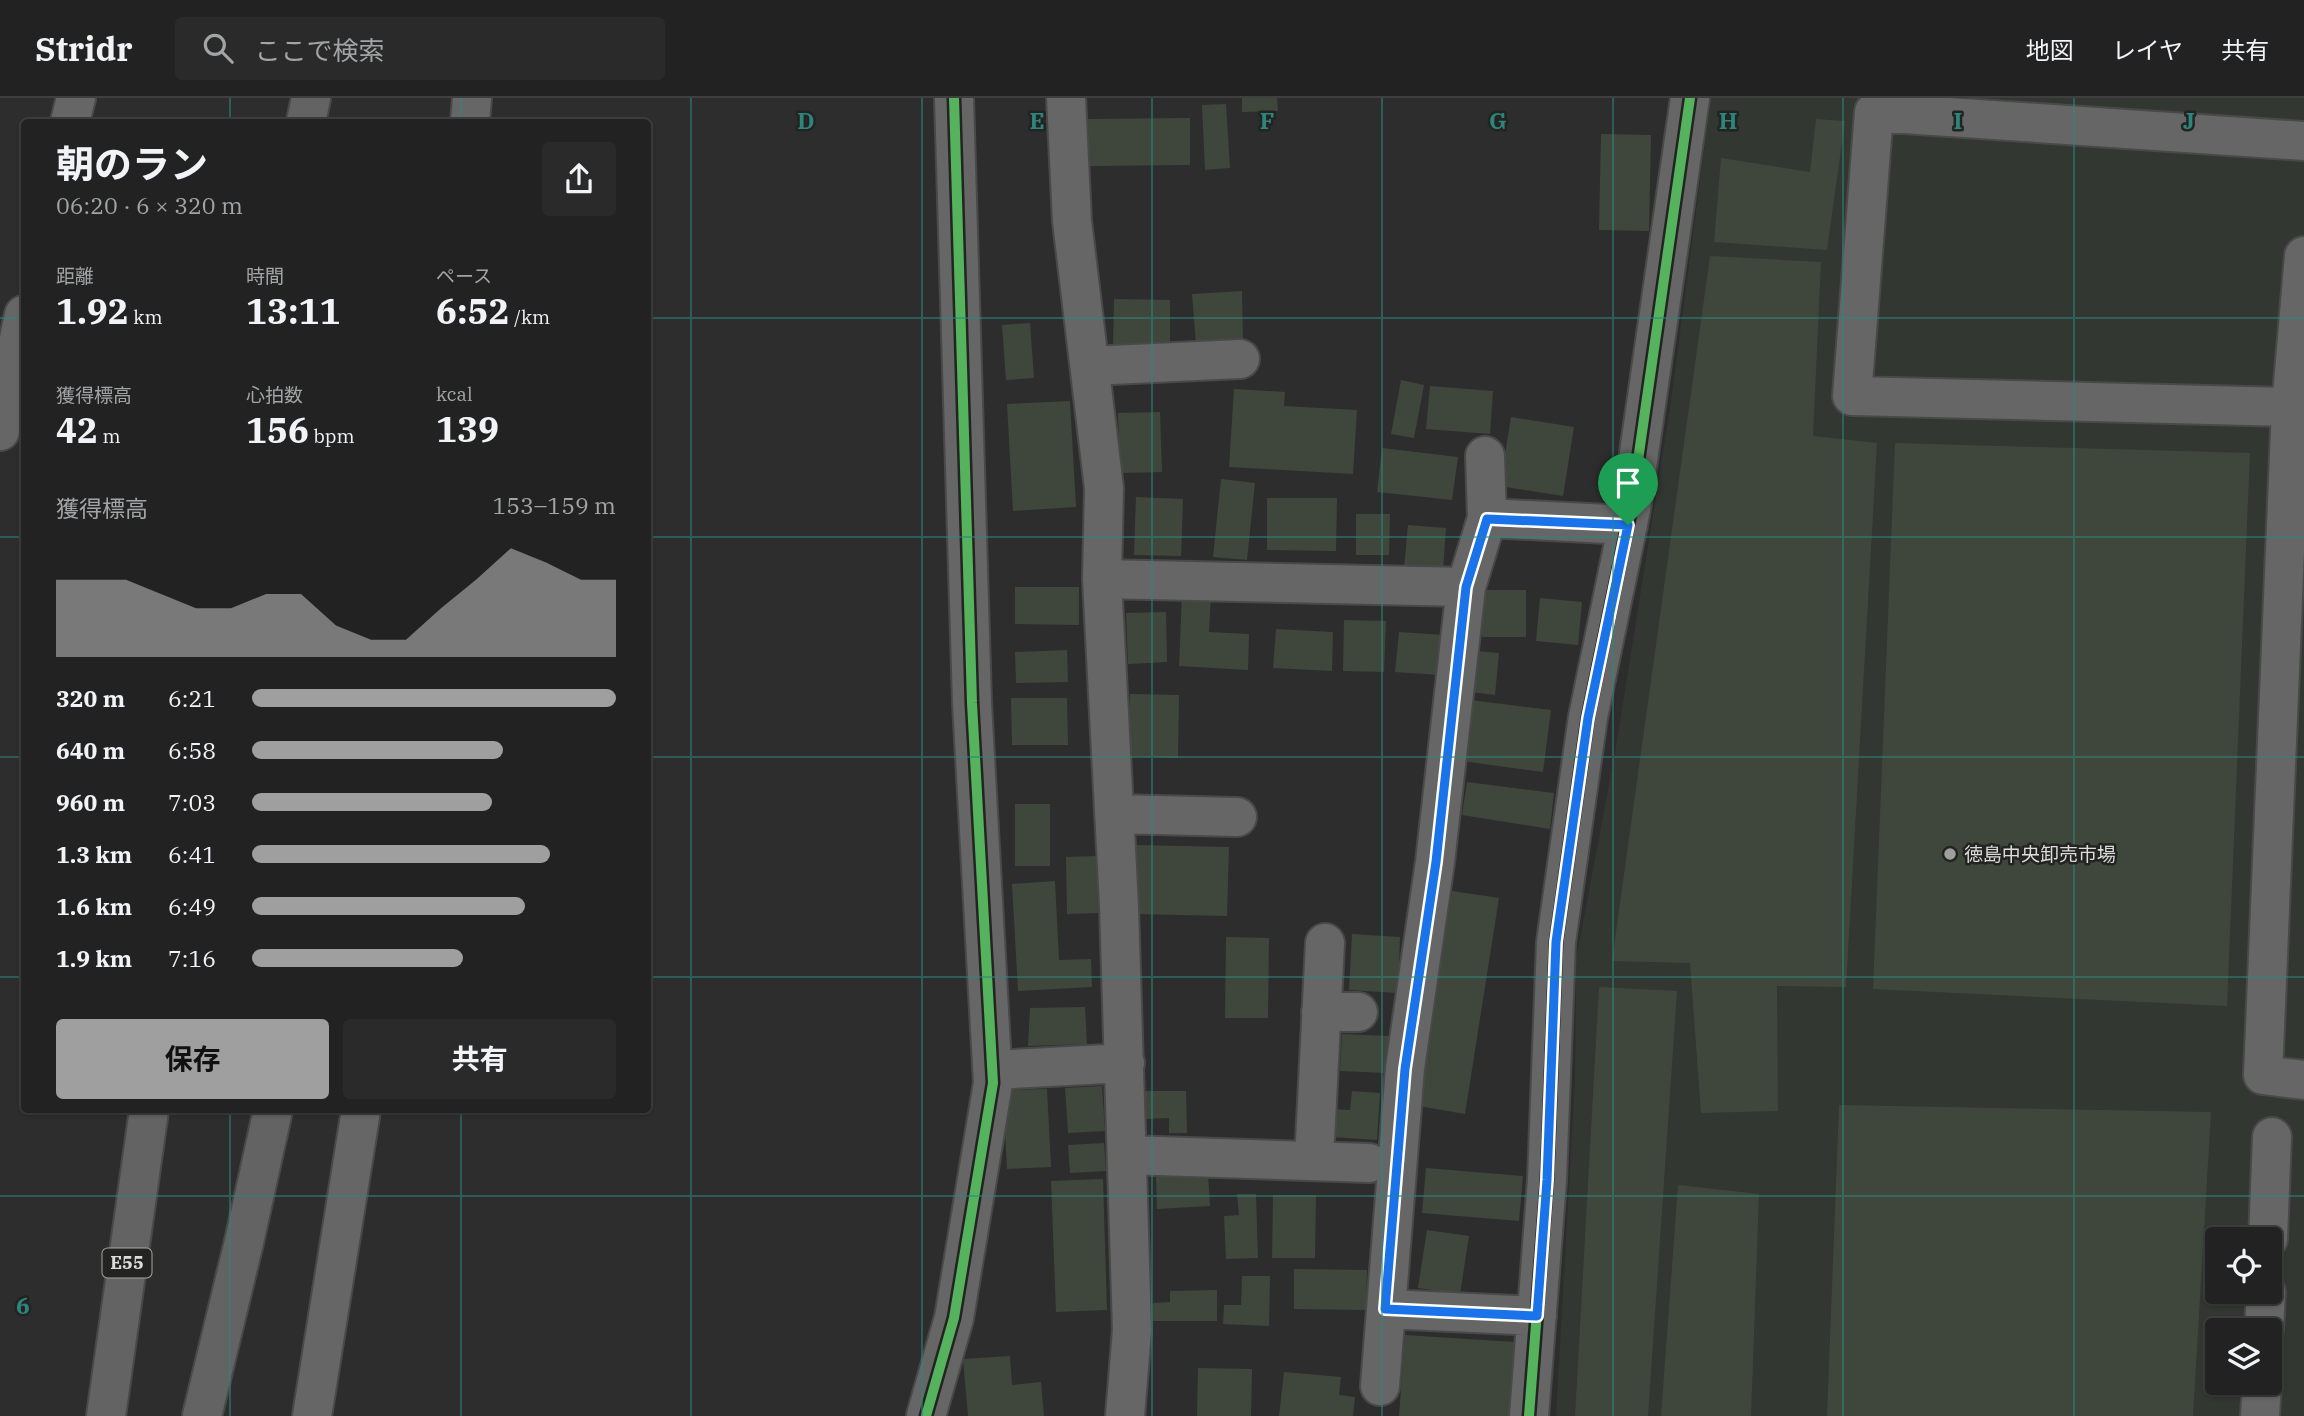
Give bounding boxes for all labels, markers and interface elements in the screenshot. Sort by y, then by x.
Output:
search box [175,17,665,80]
text: Stridr [35,27,133,70]
icon: search [199,29,237,67]
text: ここで検索 [255,33,385,67]
text: 地図 [2026,34,2074,66]
text: レイヤ [2112,34,2183,66]
text: 共有 [2221,34,2269,66]
text: D [797,105,815,135]
text: E [1029,105,1045,135]
text: F [1260,105,1274,135]
text: G [1489,105,1507,135]
text: H [1719,105,1737,135]
text: I [1954,105,1962,135]
text: J [2183,105,2195,135]
text: 朝のラン [56,139,208,188]
button: share [542,142,616,216]
text: 06:20 · 6 × 320 m [56,190,243,220]
text: 距離 [56,264,94,288]
text: 時間 [246,264,284,288]
text: ペース [436,264,492,288]
text: 1.92 [56,288,129,334]
text: 13:11 [246,288,341,334]
text: 6:52 [436,288,510,334]
text: km [129,305,163,329]
text: /km [510,305,550,329]
text: kcal [436,382,473,406]
text: 獲得標高 [56,383,132,407]
text: 心拍数 [246,383,303,407]
text: 139 [436,406,499,452]
text: 42 [56,407,98,453]
text: 156 [246,407,309,453]
text: m [98,424,121,448]
text: bpm [309,424,355,448]
pin [1598,453,1658,525]
icon: arrive [1609,464,1647,502]
text: 153–159 m [492,490,616,520]
text: 獲得標高 [56,493,148,523]
text: 320 m [56,683,125,713]
text: 6:21 [168,683,216,713]
text: 640 m [56,735,125,765]
text: 6:58 [168,735,216,765]
text: 960 m [56,787,125,817]
text: 7:03 [168,787,216,817]
text: 1.3 km [56,839,132,869]
text: 6:41 [168,839,216,869]
place label: 徳島中央卸売市場 [1964,842,2116,866]
marker: 徳島中央卸売市場 [1942,846,1958,862]
text: 1.6 km [56,891,132,921]
text: 6:49 [168,891,216,921]
text: 1.9 km [56,943,132,973]
text: 7:16 [168,943,216,973]
button: 保存 [56,1019,329,1099]
button: 共有 [343,1019,616,1099]
map controls [2205,1227,2282,1395]
button: locate [2205,1227,2282,1304]
road number: E55 [102,1248,152,1278]
text: 6 [16,1290,30,1320]
button: layers [2205,1318,2282,1395]

